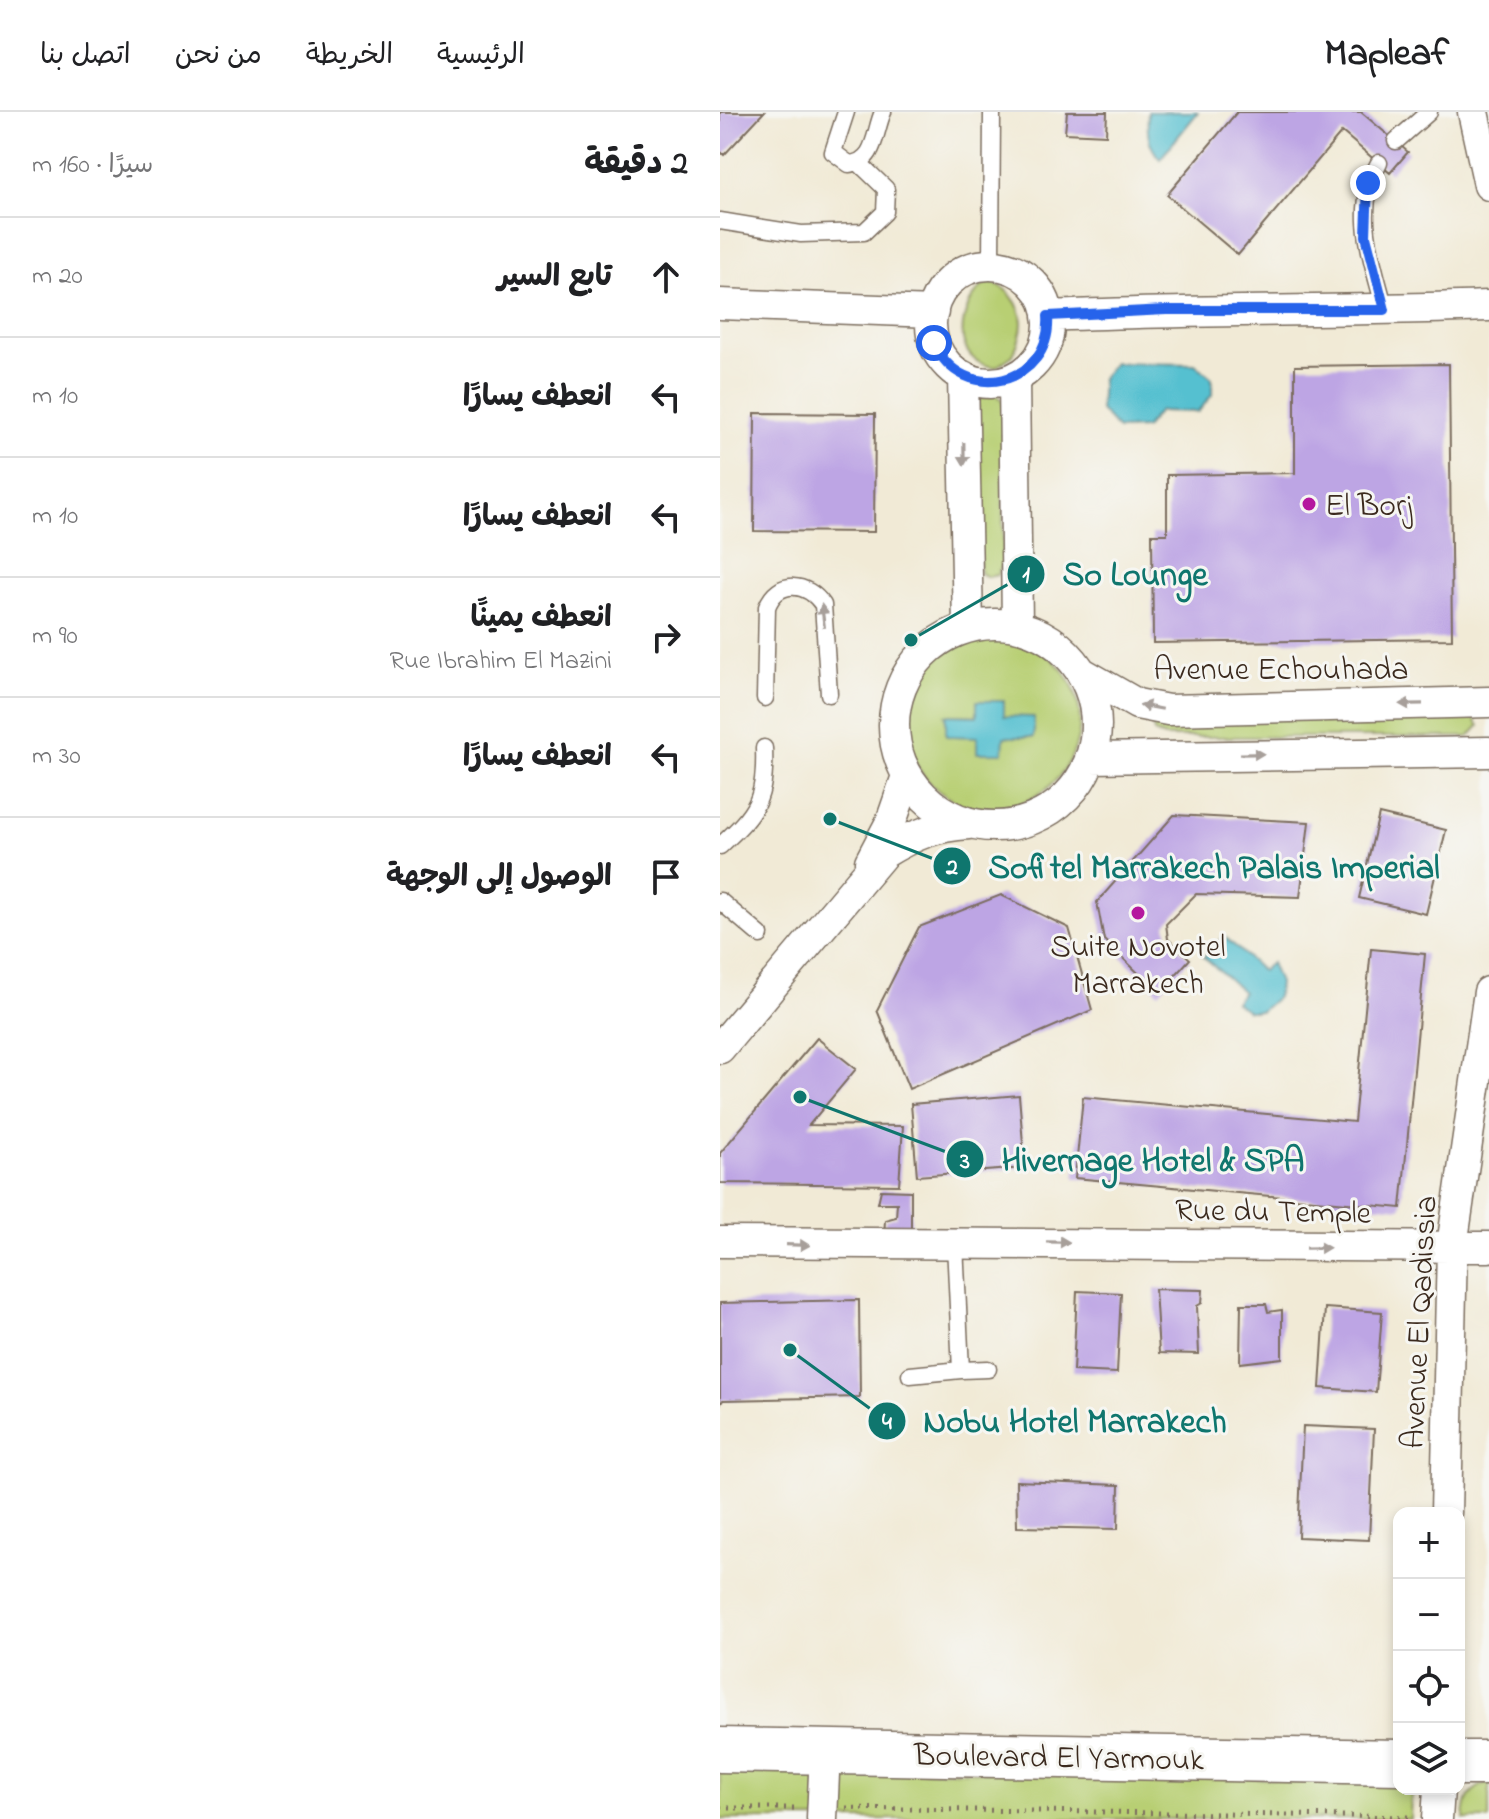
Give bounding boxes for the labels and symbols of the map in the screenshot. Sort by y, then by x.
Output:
route end [1350,165,1386,201]
route start [916,325,952,361]
one-way arrow [958,442,970,467]
place label: El Borj [1325,484,1413,531]
marker: El Borj [1300,495,1318,513]
callout: So Lounge [1006,545,1223,603]
text: So Lounge [1063,552,1208,603]
text: 1 [1022,559,1030,594]
one-way arrow [816,604,829,629]
street label: Avenue Echouhada [1153,648,1409,695]
one-way arrow [1398,698,1423,711]
one-way arrow [1139,701,1164,713]
one-way arrow [1240,747,1265,760]
callout: Sofitel Marrakech Palais Imperial [932,837,1456,895]
text: Sofitel Marrakech Palais Imperial [988,845,1440,895]
text: 2 [945,851,958,886]
marker: Suite Novotel Marrakech [1129,904,1147,922]
place label: Suite Novotel Marrakech [1050,925,1226,1009]
callout: Hivernage Hotel & SPA [945,1130,1320,1188]
text: Hivernage Hotel & SPA [1002,1138,1304,1189]
text: 3 [959,1145,970,1180]
street label: Rue du Temple [1174,1188,1372,1239]
street label: Avenue El Qadissia [1391,1194,1452,1450]
one-way arrow [1046,1236,1071,1249]
one-way arrow [786,1239,811,1251]
one-way arrow [1306,1241,1331,1254]
callout: Nobu Hotel Marrakech [867,1392,1243,1450]
text: Nobu Hotel Marrakech [923,1399,1227,1449]
text: 4 [882,1406,892,1441]
street label: Boulevard El Yarmouk [913,1733,1205,1786]

